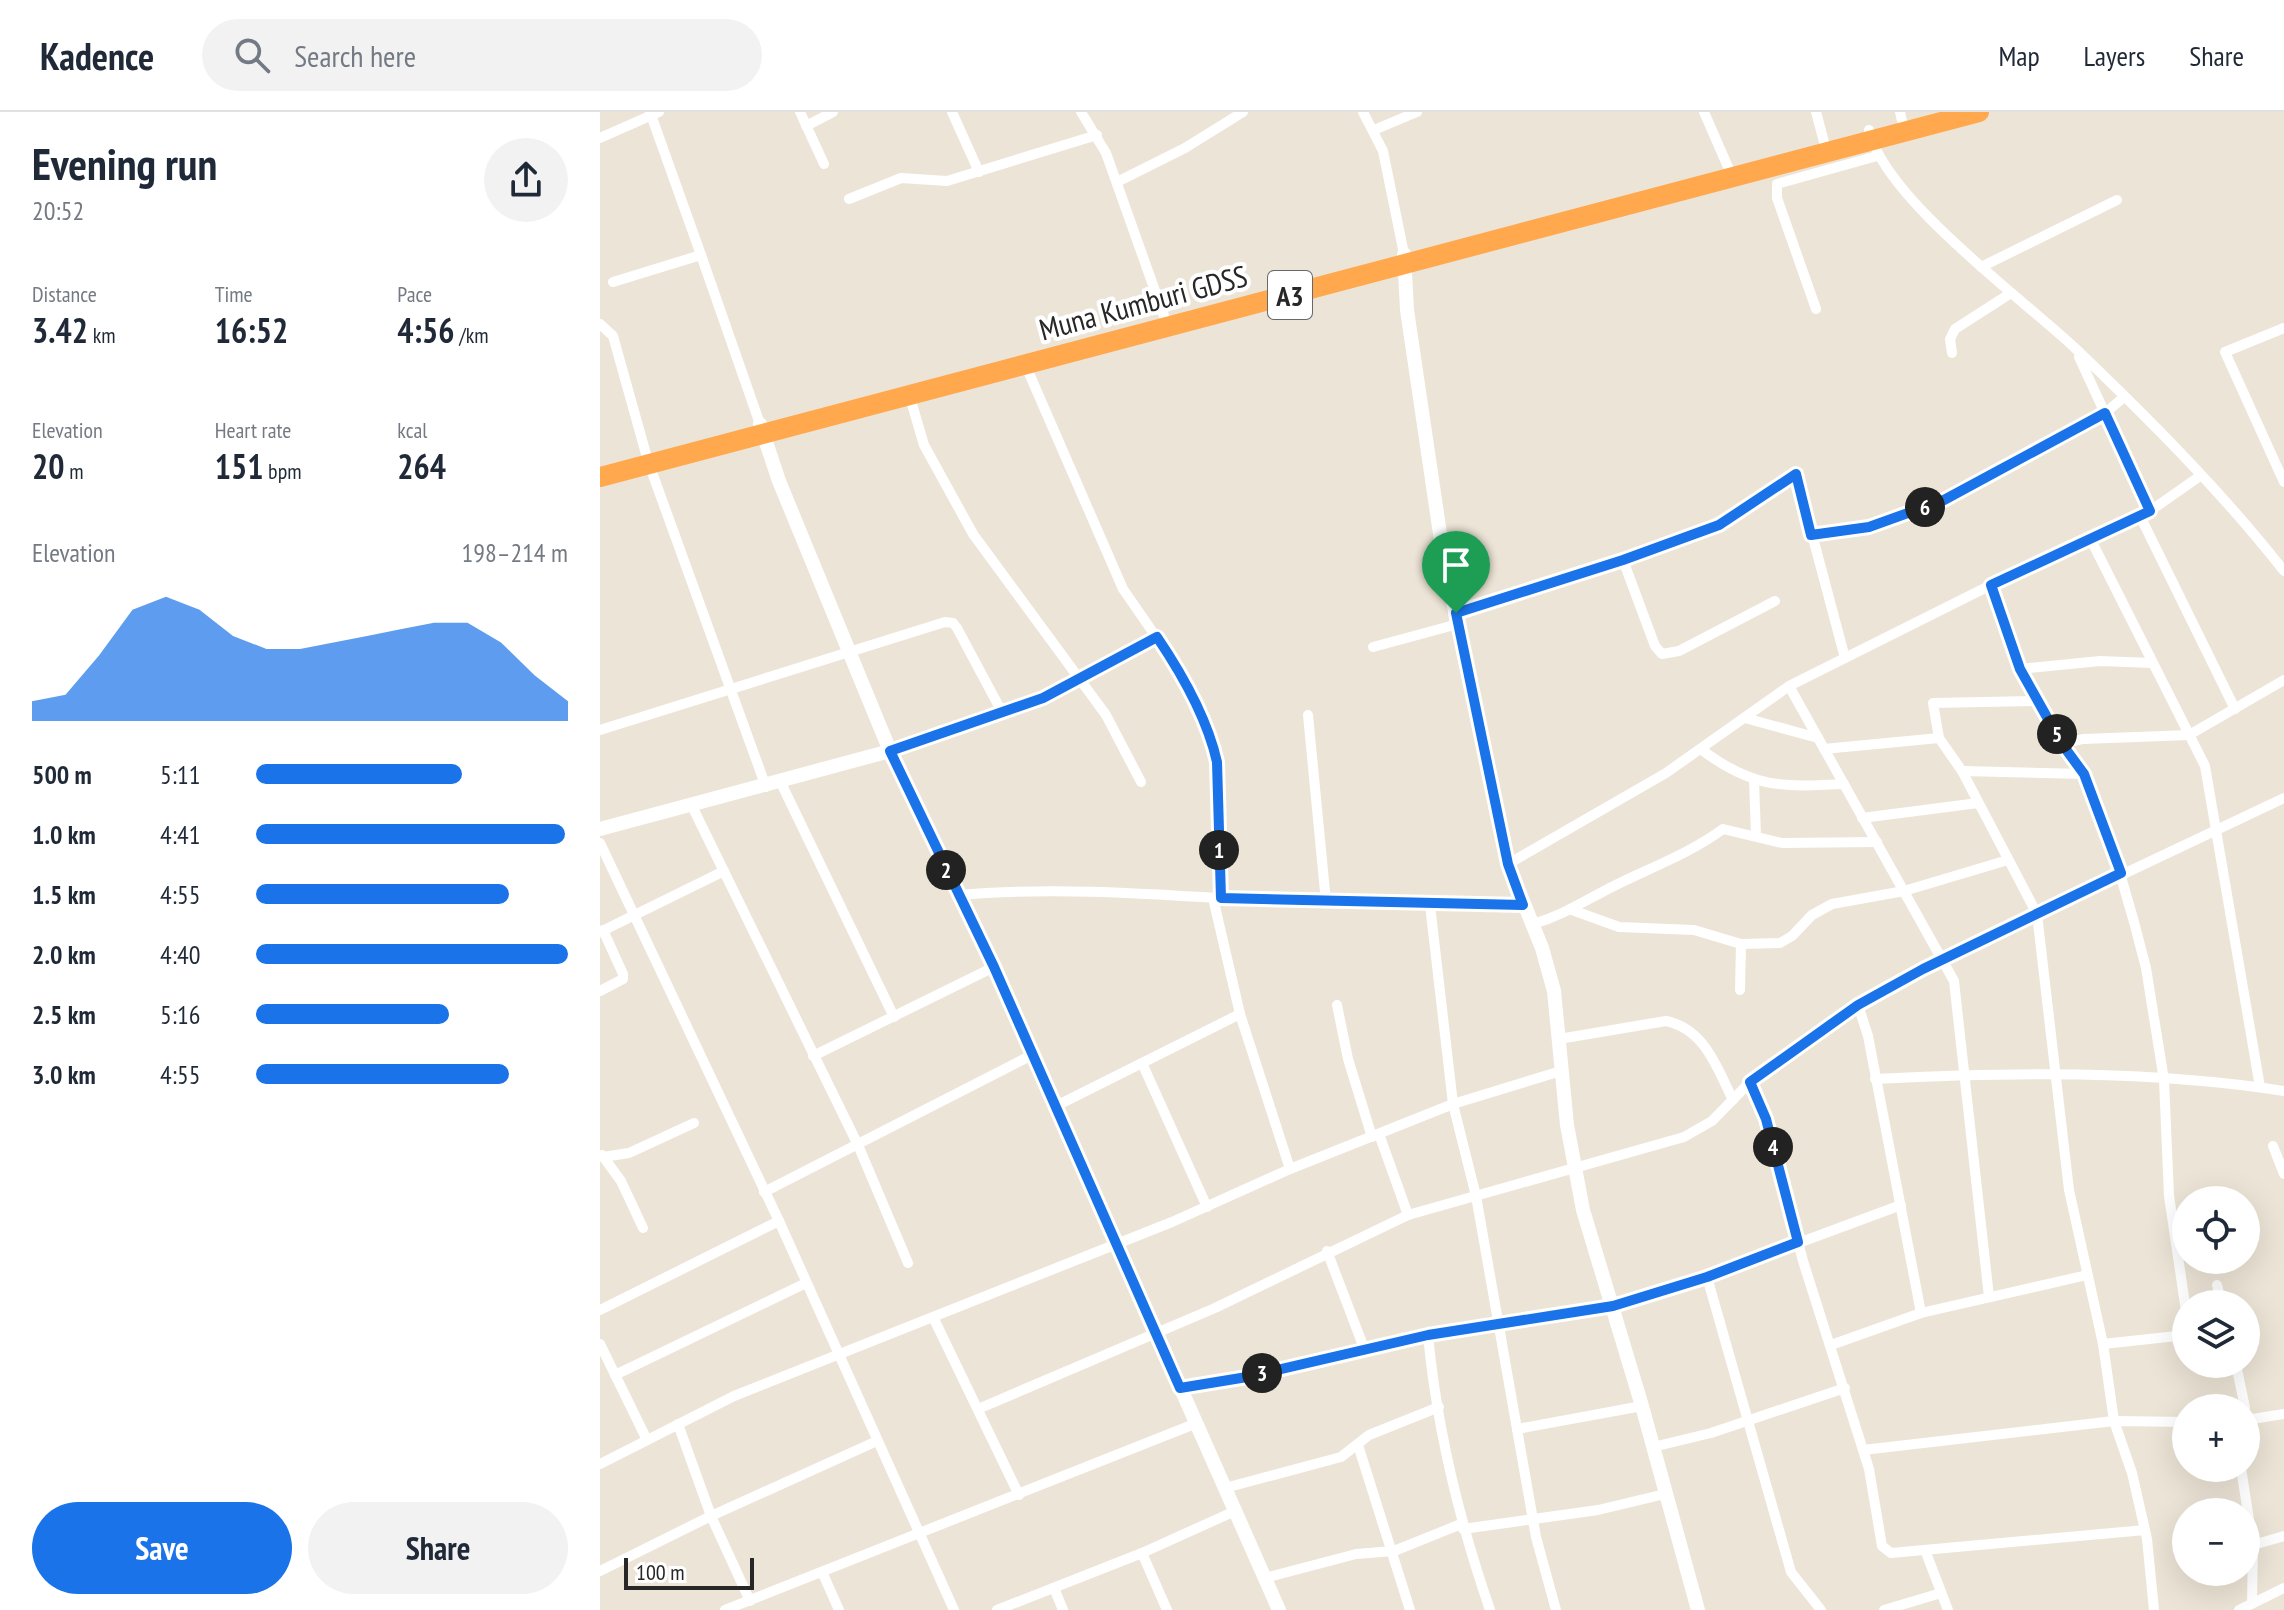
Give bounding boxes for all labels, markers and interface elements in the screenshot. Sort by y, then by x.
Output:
search box [202,19,762,91]
text: Kadence [40,31,154,80]
icon: search [230,33,274,77]
text: Search here [294,36,416,75]
text: Map [1998,37,2040,74]
text: Layers [2084,37,2145,74]
text: Share [2189,37,2244,74]
text: Evening run [32,135,217,192]
button: share [484,138,568,222]
text: 20:52 [32,194,84,227]
street label: Muna Kumburi GDSS [1035,256,1251,348]
road number: A3 [1268,271,1312,319]
text: Distance [32,280,97,308]
text: Time [215,280,253,308]
text: Pace [397,280,432,308]
text: 3.42 [32,308,88,352]
text: 16:52 [215,308,288,352]
text: 4:56 [397,308,455,352]
text: km [88,321,116,349]
text: /km [455,321,489,349]
text: Elevation [32,416,103,444]
text: Heart rate [215,416,291,444]
text: kcal [397,416,427,444]
text: 20 [32,444,65,488]
text: 151 [215,444,263,488]
text: 264 [397,444,446,488]
text: m [65,457,84,485]
text: bpm [263,457,302,485]
pin: 6 [1905,487,1945,527]
text: 6 [1920,493,1930,521]
pin [1422,531,1490,613]
text: Elevation [32,536,115,569]
text: 198–214 m [462,536,568,569]
icon: arrive [1434,543,1478,587]
pin: 5 [2037,714,2077,754]
text: 5 [2052,720,2062,748]
text: 500 m [32,758,92,791]
text: 5:11 [160,758,200,791]
text: 1.0 km [32,818,96,851]
text: 4:41 [160,818,200,851]
pin: 1 [1199,830,1239,870]
text: 1 [1214,836,1224,864]
pin: 2 [926,850,966,890]
text: 2 [941,856,951,884]
text: 1.5 km [32,878,96,911]
text: 4:55 [160,878,200,911]
text: 2.0 km [32,938,96,971]
text: 4:40 [160,938,200,971]
text: 2.5 km [32,998,96,1031]
text: 5:16 [160,998,200,1031]
text: 3.0 km [32,1058,96,1091]
text: 4:55 [160,1058,200,1091]
pin: 4 [1753,1127,1793,1167]
text: 4 [1768,1133,1778,1161]
map controls [2172,1186,2260,1586]
button: locate [2172,1186,2260,1274]
button: layers [2172,1290,2260,1378]
pin: 3 [1242,1353,1282,1393]
text: 3 [1257,1359,1267,1387]
button: + [2172,1394,2260,1482]
button: − [2172,1498,2260,1586]
button: Save [32,1502,292,1594]
button: Share [308,1502,568,1594]
scale bar [624,1554,754,1590]
text: 100 m [636,1558,685,1586]

